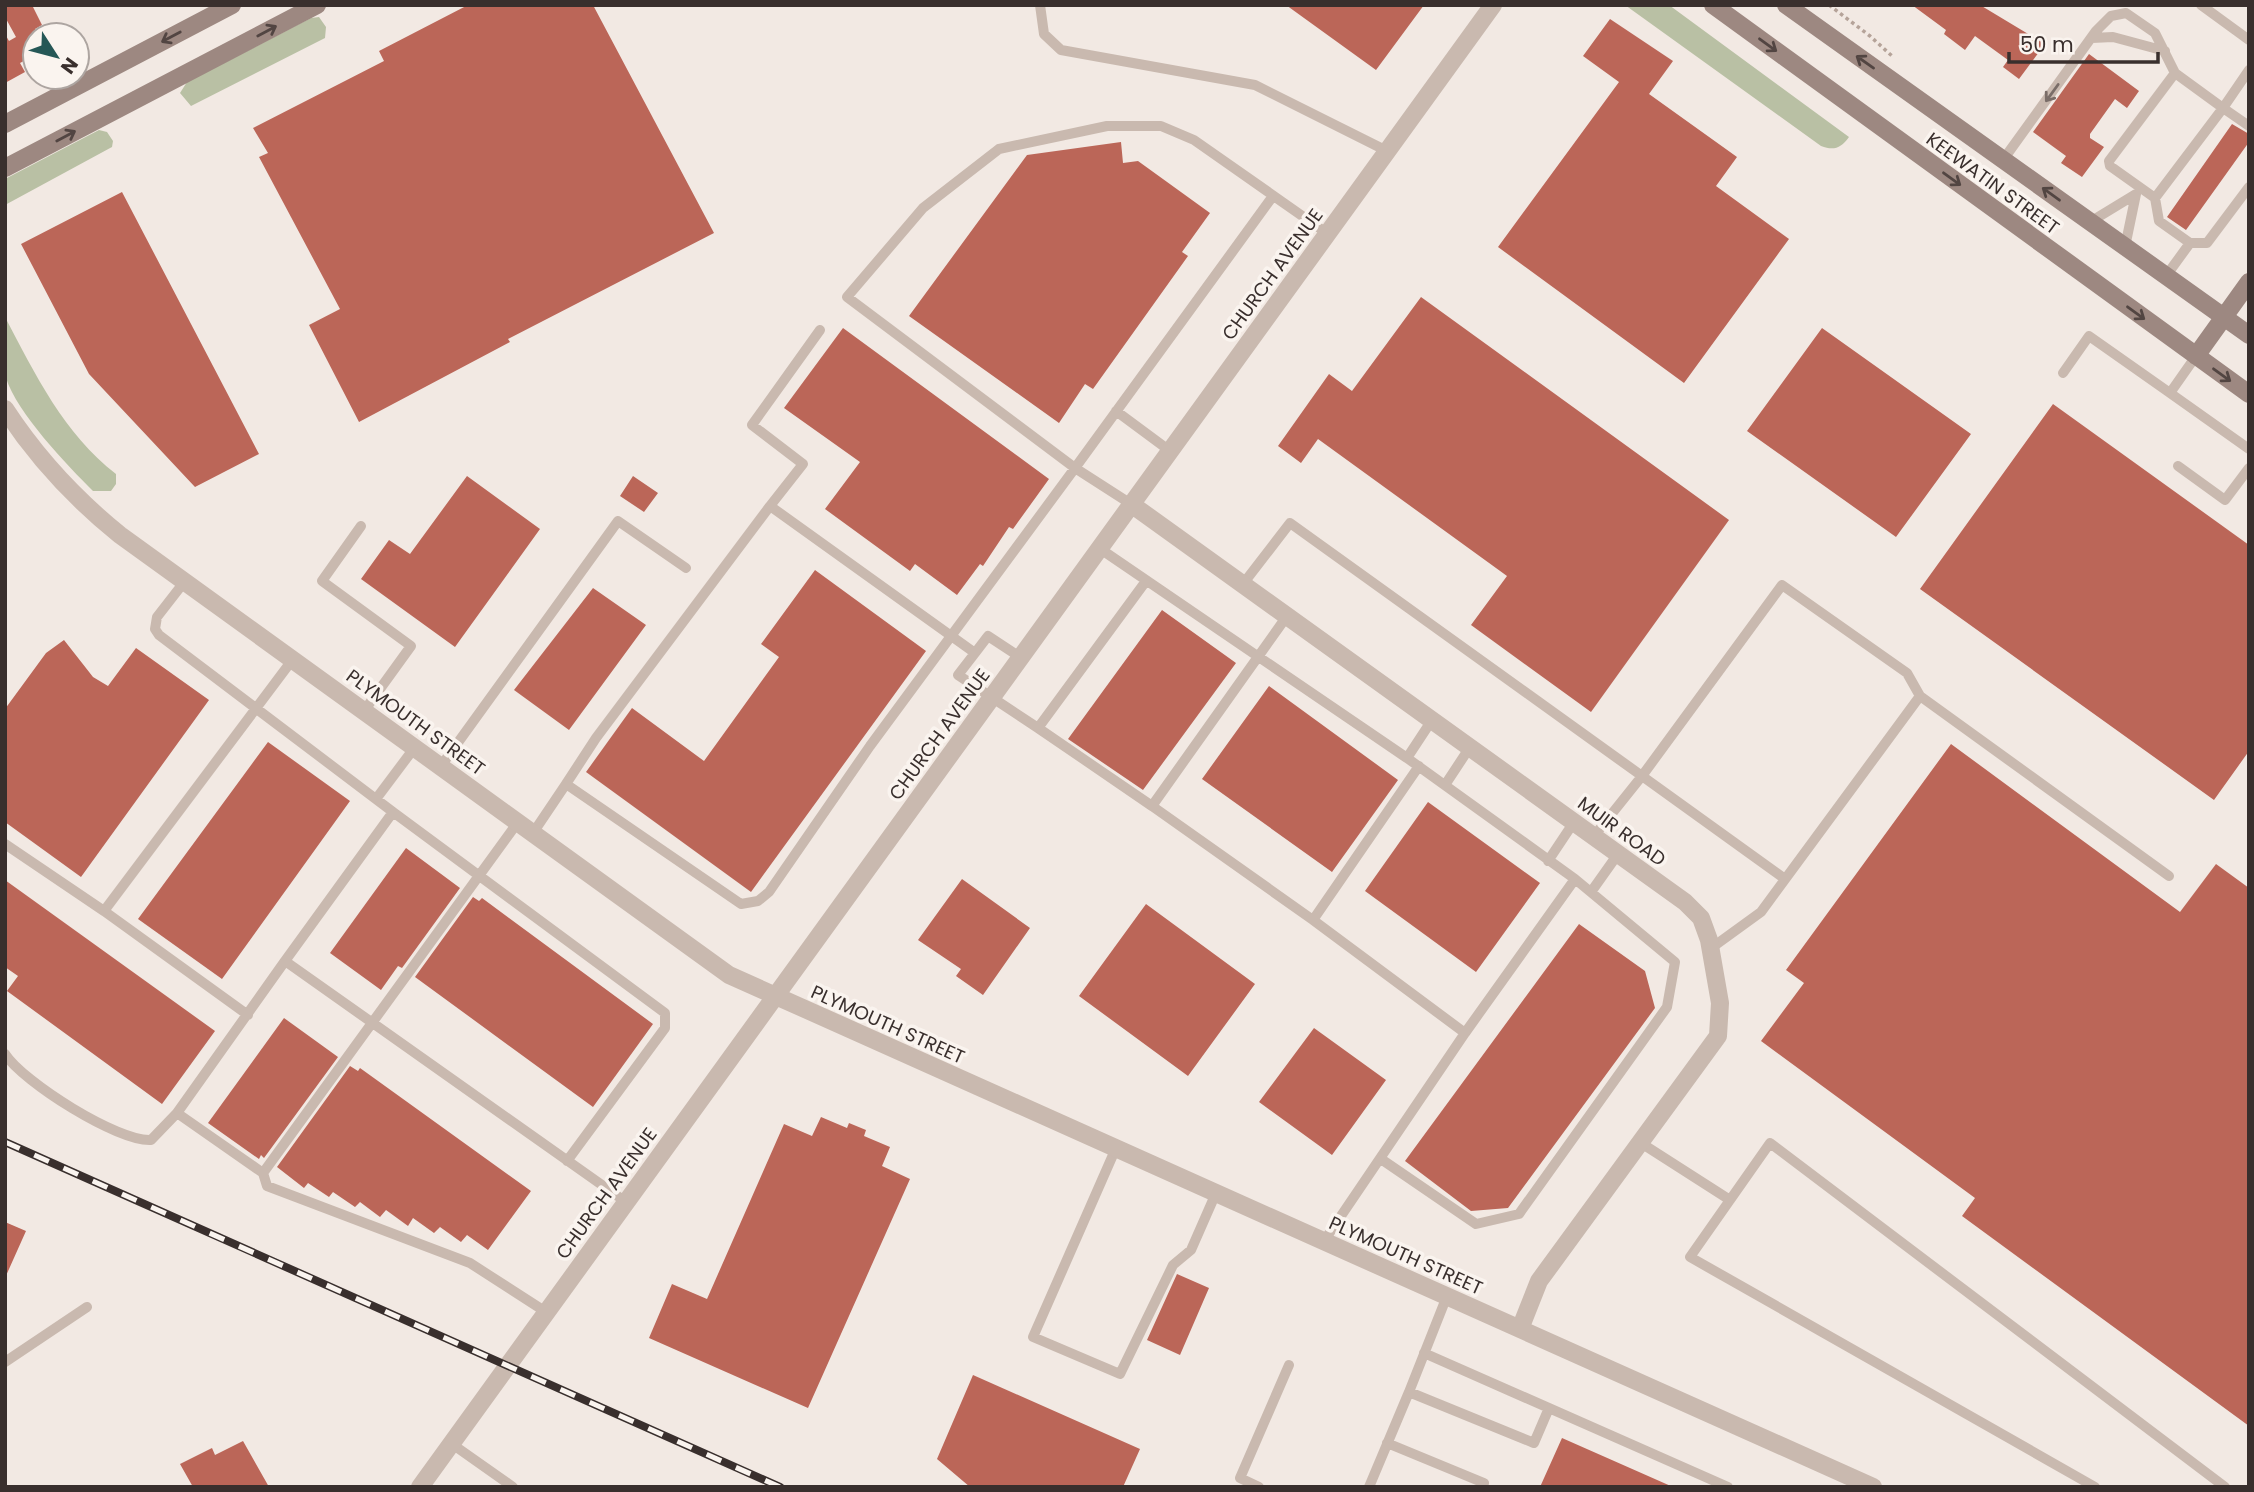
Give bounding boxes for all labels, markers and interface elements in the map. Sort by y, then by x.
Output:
north arrow [21,21,91,91]
scale bar [2009,21,2158,65]
one-way arrow [257,24,277,38]
one-way arrow [161,30,182,44]
text: 50 m [2020,30,2074,59]
one-way arrow [1758,38,1777,53]
text: N [54,52,84,79]
one-way arrow [1856,55,1875,69]
one-way arrow [2044,83,2059,102]
street label: KEEWATIN STREET [1921,126,2065,241]
one-way arrow [55,129,76,143]
one-way arrow [1942,172,1961,186]
one-way arrow [2042,186,2061,201]
street label: CHURCH AVENUE [1216,203,1329,346]
one-way arrow [2126,305,2145,320]
one-way arrow [2212,368,2231,382]
street label: PLYMOUTH STREET [341,663,491,782]
street label: CHURCH AVENUE [883,663,996,806]
street label: MUIR ROAD [1572,790,1671,873]
street label: PLYMOUTH STREET [807,978,969,1070]
street label: CHURCH AVENUE [550,1122,663,1265]
street label: PLYMOUTH STREET [1325,1209,1487,1301]

